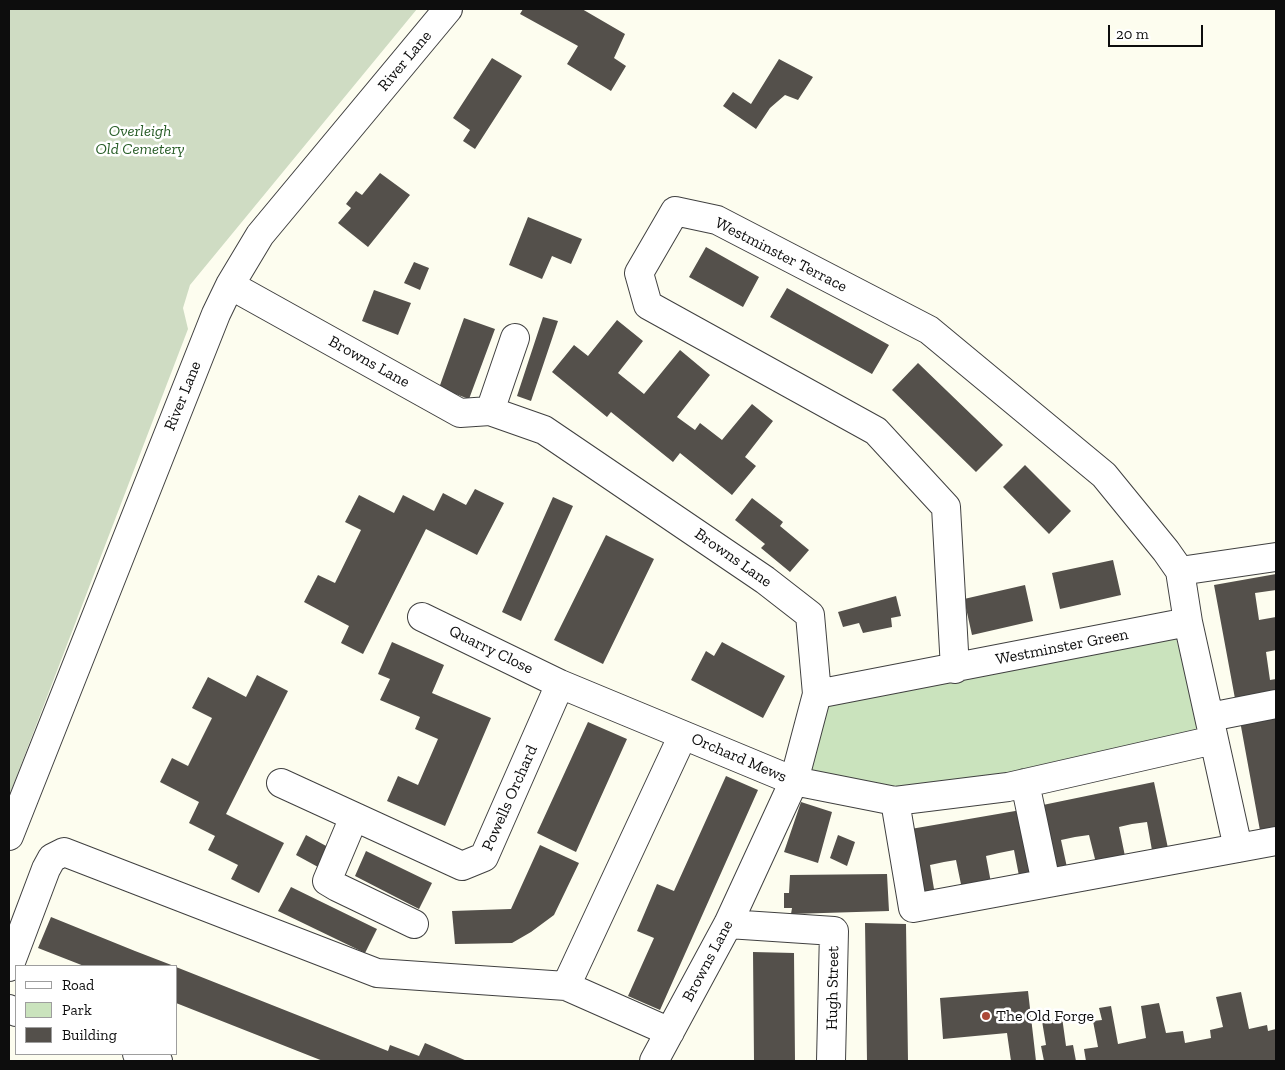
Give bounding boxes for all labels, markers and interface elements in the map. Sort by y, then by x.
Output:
scale bar [1110,15,1205,47]
text: 20 m [1116,25,1149,43]
street label: River Lane [374,27,436,95]
park label: Overleigh Old Cemetery [96,121,184,159]
street label: Westminster Terrace [712,213,850,297]
street label: Browns Lane [325,332,413,392]
street label: River Lane [160,359,206,433]
street label: Browns Lane [691,524,775,592]
street label: Quarry Close [446,621,536,679]
street label: Westminster Green [994,625,1130,669]
street label: Orchard Mews [688,729,790,787]
street label: Powells Orchard [478,742,542,854]
street label: Browns Lane [678,917,738,1005]
street label: Hugh Street [823,946,843,1030]
legend [15,965,178,1055]
text: Road [62,976,94,994]
text: Park [62,1001,92,1019]
place label: The Old Forge [996,1006,1094,1026]
marker: The Old Forge [980,1010,992,1022]
text: Building [62,1026,117,1044]

